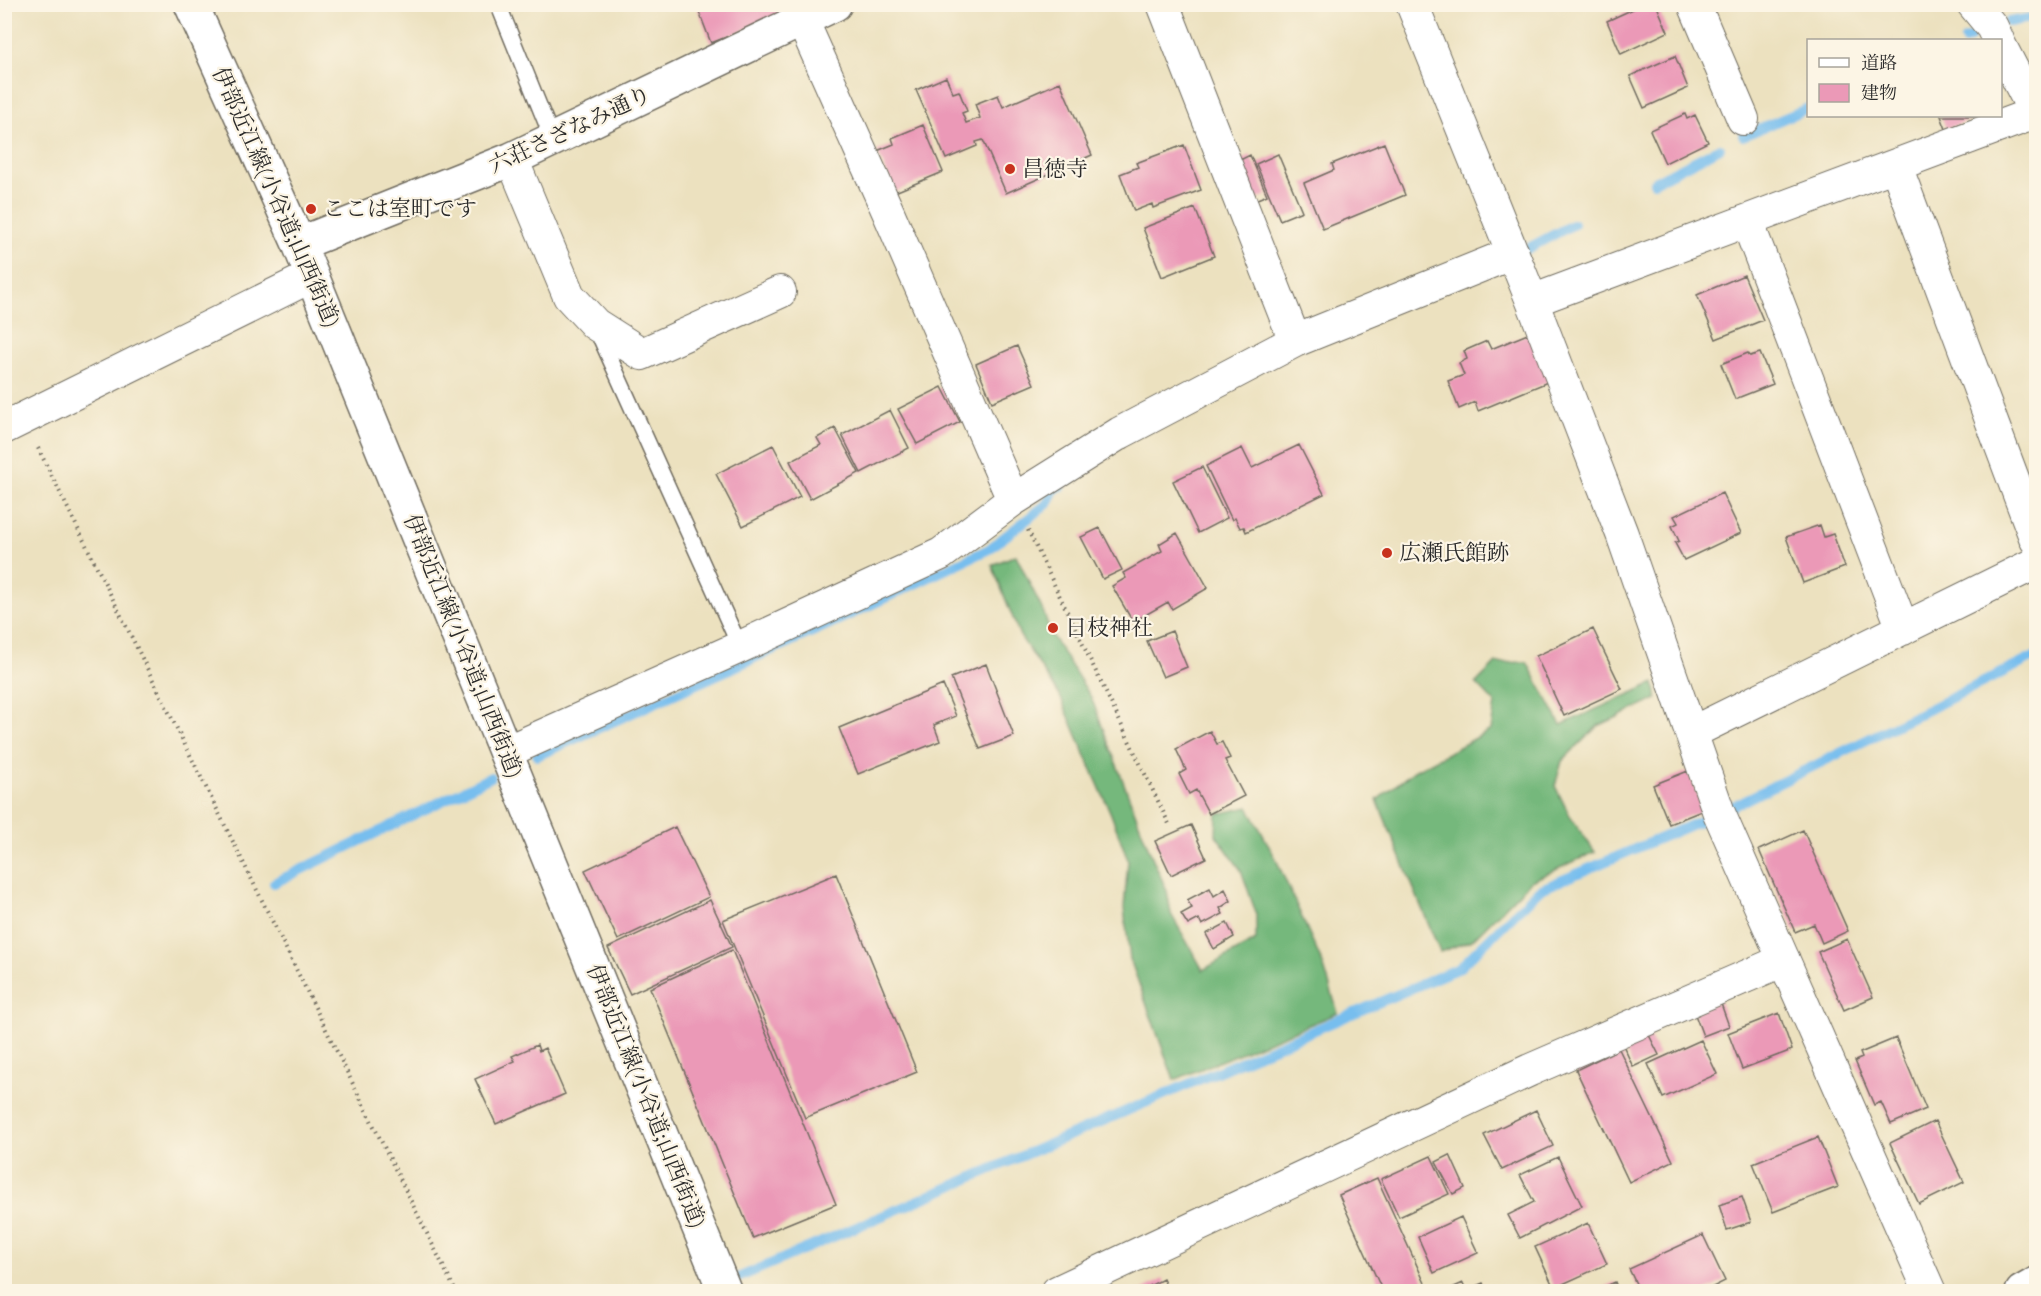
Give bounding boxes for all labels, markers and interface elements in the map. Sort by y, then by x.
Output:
legend [1807,39,2002,117]
text: 道路 [1861,52,1897,75]
street label: 伊部近江線(小谷道;山西街道) [206,63,346,331]
street label: 六荘さざなみ通り [484,80,656,180]
text: 建物 [1861,82,1897,105]
place label: 昌徳寺 [1022,155,1088,183]
marker: 昌徳寺 [1003,162,1017,176]
place label: ここは室町です [323,195,477,223]
marker: ここは室町です [304,202,318,216]
street label: 伊部近江線(小谷道;山西街道) [397,510,529,782]
place label: 広瀬氏館跡 [1399,539,1509,567]
marker: 広瀬氏館跡 [1380,546,1394,560]
place label: 日枝神社 [1065,614,1153,642]
marker: 日枝神社 [1046,621,1060,635]
street label: 伊部近江線(小谷道;山西街道) [580,960,712,1232]

